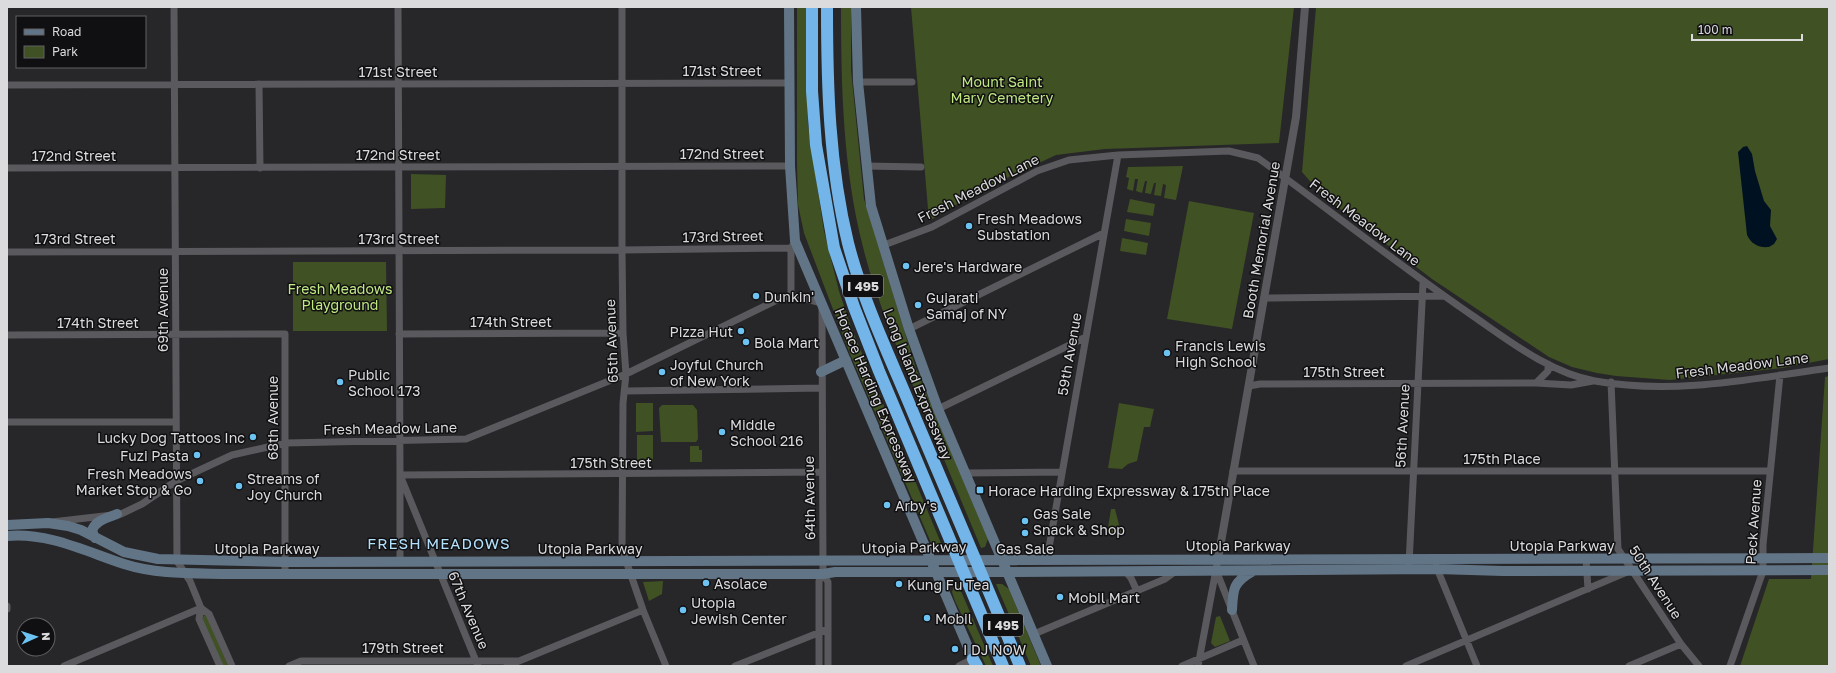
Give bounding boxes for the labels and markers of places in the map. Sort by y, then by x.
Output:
place label: Fresh Meadows Substation [977,210,1082,243]
marker: Fresh Meadows Substation [964,221,974,231]
place label: Jere's Hardware [914,258,1022,275]
marker: Jere's Hardware [901,261,911,271]
place label: Dunkin' [764,288,814,305]
place label: Gujarati Samaj of NY [926,289,1007,322]
marker: Dunkin' [751,291,761,301]
marker: Gujarati Samaj of NY [913,300,923,310]
place label: Pizza Hut [670,323,733,340]
marker: Pizza Hut [736,326,746,336]
place label: Bola Mart [754,334,819,351]
marker: Bola Mart [741,337,751,347]
place label: Francis Lewis High School [1175,337,1266,370]
marker: Francis Lewis High School [1162,348,1172,358]
place label: Joyful Church of New York [670,356,764,389]
place label: Public School 173 [348,366,420,399]
marker: Joyful Church of New York [657,367,667,377]
marker: Public School 173 [335,377,345,387]
place label: Middle School 216 [730,416,803,449]
marker: Middle School 216 [717,427,727,437]
place label: Lucky Dog Tattoos Inc [97,429,245,446]
marker: Lucky Dog Tattoos Inc [248,432,258,442]
place label: Fuzi Pasta [120,447,189,464]
marker: Fuzi Pasta [192,450,202,460]
place label: Fresh Meadows Market Stop & Go [76,465,192,498]
place label: Streams of Joy Church [247,470,322,503]
marker: Fresh Meadows Market Stop & Go [195,476,205,486]
marker: Streams of Joy Church [234,481,244,491]
place label: Horace Harding Expressway & 175th Place [988,482,1270,499]
marker: Horace Harding Expressway & 175th Place [975,485,985,495]
place label: Arby's [895,497,937,514]
marker: Arby's [882,500,892,510]
place label: Gas Sale Snack & Shop [1033,505,1125,538]
marker: Gas Sale Snack & Shop [1020,516,1030,526]
marker: Gas Sale [1020,528,1030,538]
place label: Gas Sale [996,540,1054,557]
place label: Asolace [714,575,767,592]
place label: Kung Fu Tea [907,576,989,593]
marker: Asolace [701,578,711,588]
marker: Kung Fu Tea [894,579,904,589]
place label: Mobil Mart [1068,589,1140,606]
marker: Mobil Mart [1055,592,1065,602]
place label: Utopia Jewish Center [691,594,787,627]
marker: Utopia Jewish Center [678,605,688,615]
place label: Mobil [935,610,972,627]
marker: Mobil [922,613,932,623]
place label: I DJ NOW [963,641,1027,658]
marker: I DJ NOW [950,644,960,654]

